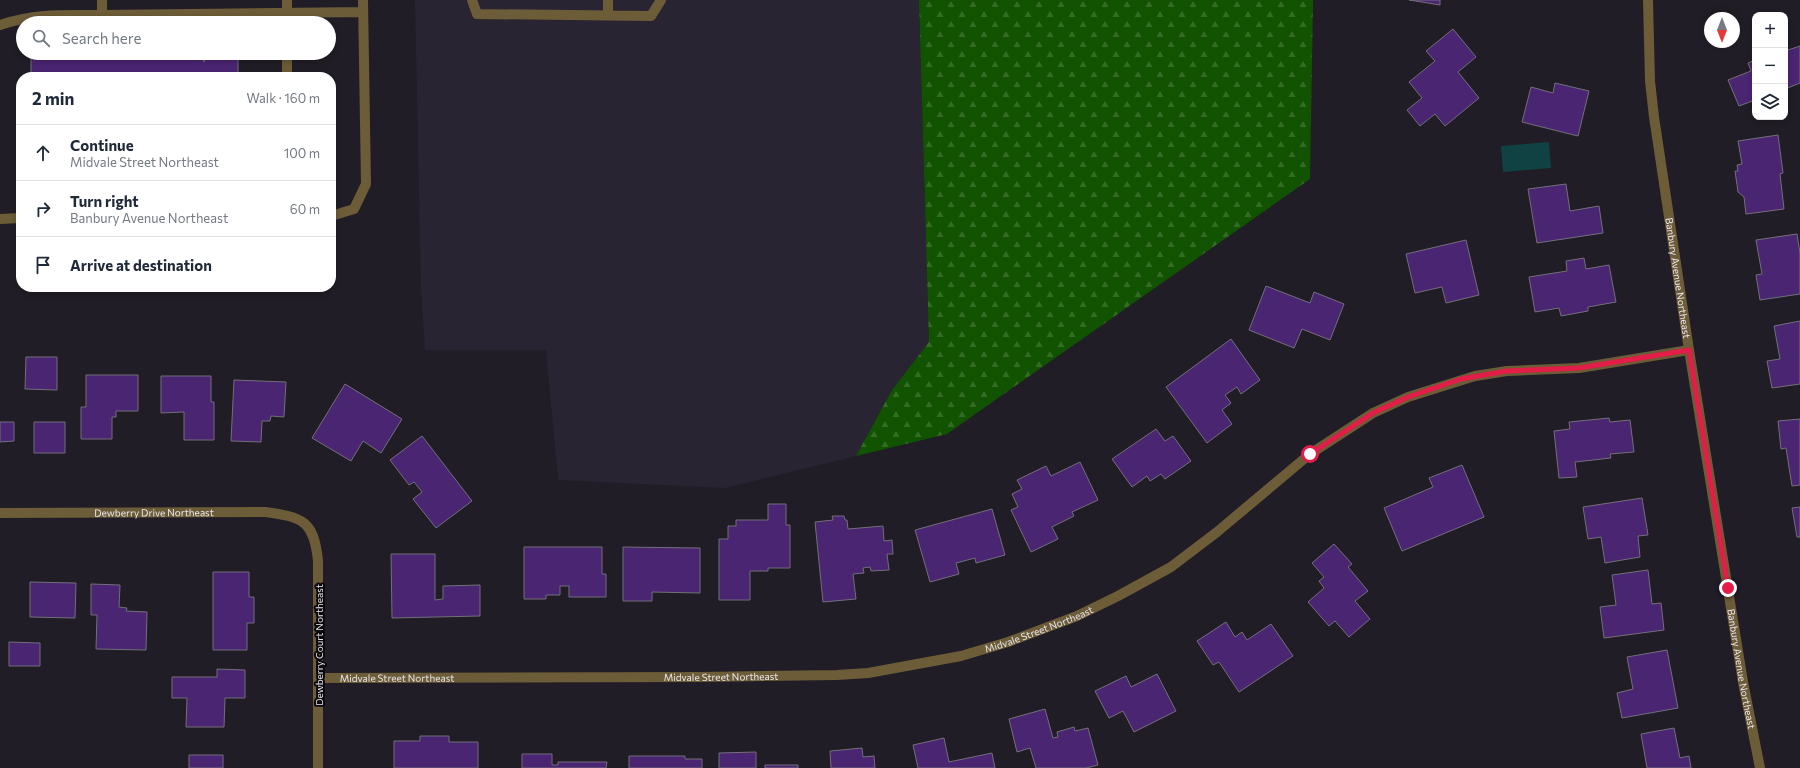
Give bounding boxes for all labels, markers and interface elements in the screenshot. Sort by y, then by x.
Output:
north arrow [1704,12,1740,48]
map controls [1752,12,1788,120]
button: + [1752,12,1788,48]
search box [16,16,336,60]
icon: search [30,27,52,49]
text: Search here [62,29,141,47]
button: − [1752,48,1788,84]
button: layers [1752,84,1788,120]
text: 2 min [32,88,74,109]
text: Walk · 160 m [246,90,320,106]
text: Continue [70,136,134,154]
icon: ahead [32,142,54,164]
text: 100 m [284,145,320,161]
text: Midvale Street Northeast [70,154,219,170]
text: Turn right [70,192,139,210]
icon: right [32,198,54,220]
text: 60 m [290,201,320,217]
text: Banbury Avenue Northeast [70,210,228,226]
street label: Banbury Avenue Northeast [1663,217,1693,339]
icon: arrive [32,254,54,276]
text: Arrive at destination [70,256,212,274]
route start [1301,445,1319,463]
street label: Dewberry Drive Northeast [94,506,214,519]
route end [1719,579,1737,597]
street label: Dewberry Court Northeast [313,584,325,706]
street label: Midvale Street Northeast [983,603,1095,655]
street label: Banbury Avenue Northeast [1725,608,1758,730]
street label: Midvale Street Northeast [664,670,778,683]
street label: Midvale Street Northeast [340,672,454,684]

